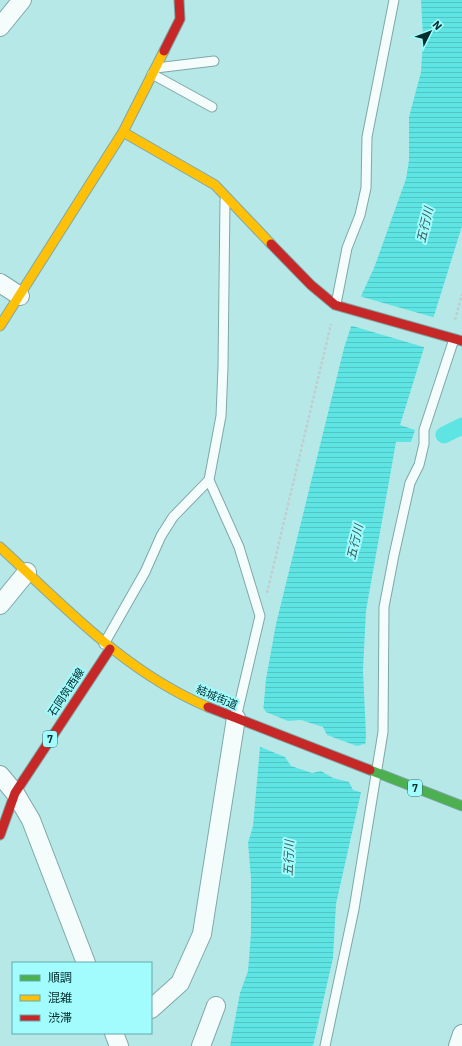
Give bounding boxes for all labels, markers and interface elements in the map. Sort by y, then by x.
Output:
north arrow [410,12,450,52]
text: N [430,18,445,33]
water label: 五行川 [413,204,436,244]
water label: 五行川 [343,521,366,561]
street label: 石岡筑西線 [45,665,87,719]
street label: 結城街道 [194,682,240,712]
road number: 7 [43,731,57,747]
road number: 7 [408,780,422,796]
water label: 五行川 [280,838,297,876]
legend [12,962,152,1034]
text: 順調 [48,970,72,985]
text: 混雑 [48,990,72,1005]
text: 渋滞 [48,1010,72,1025]

